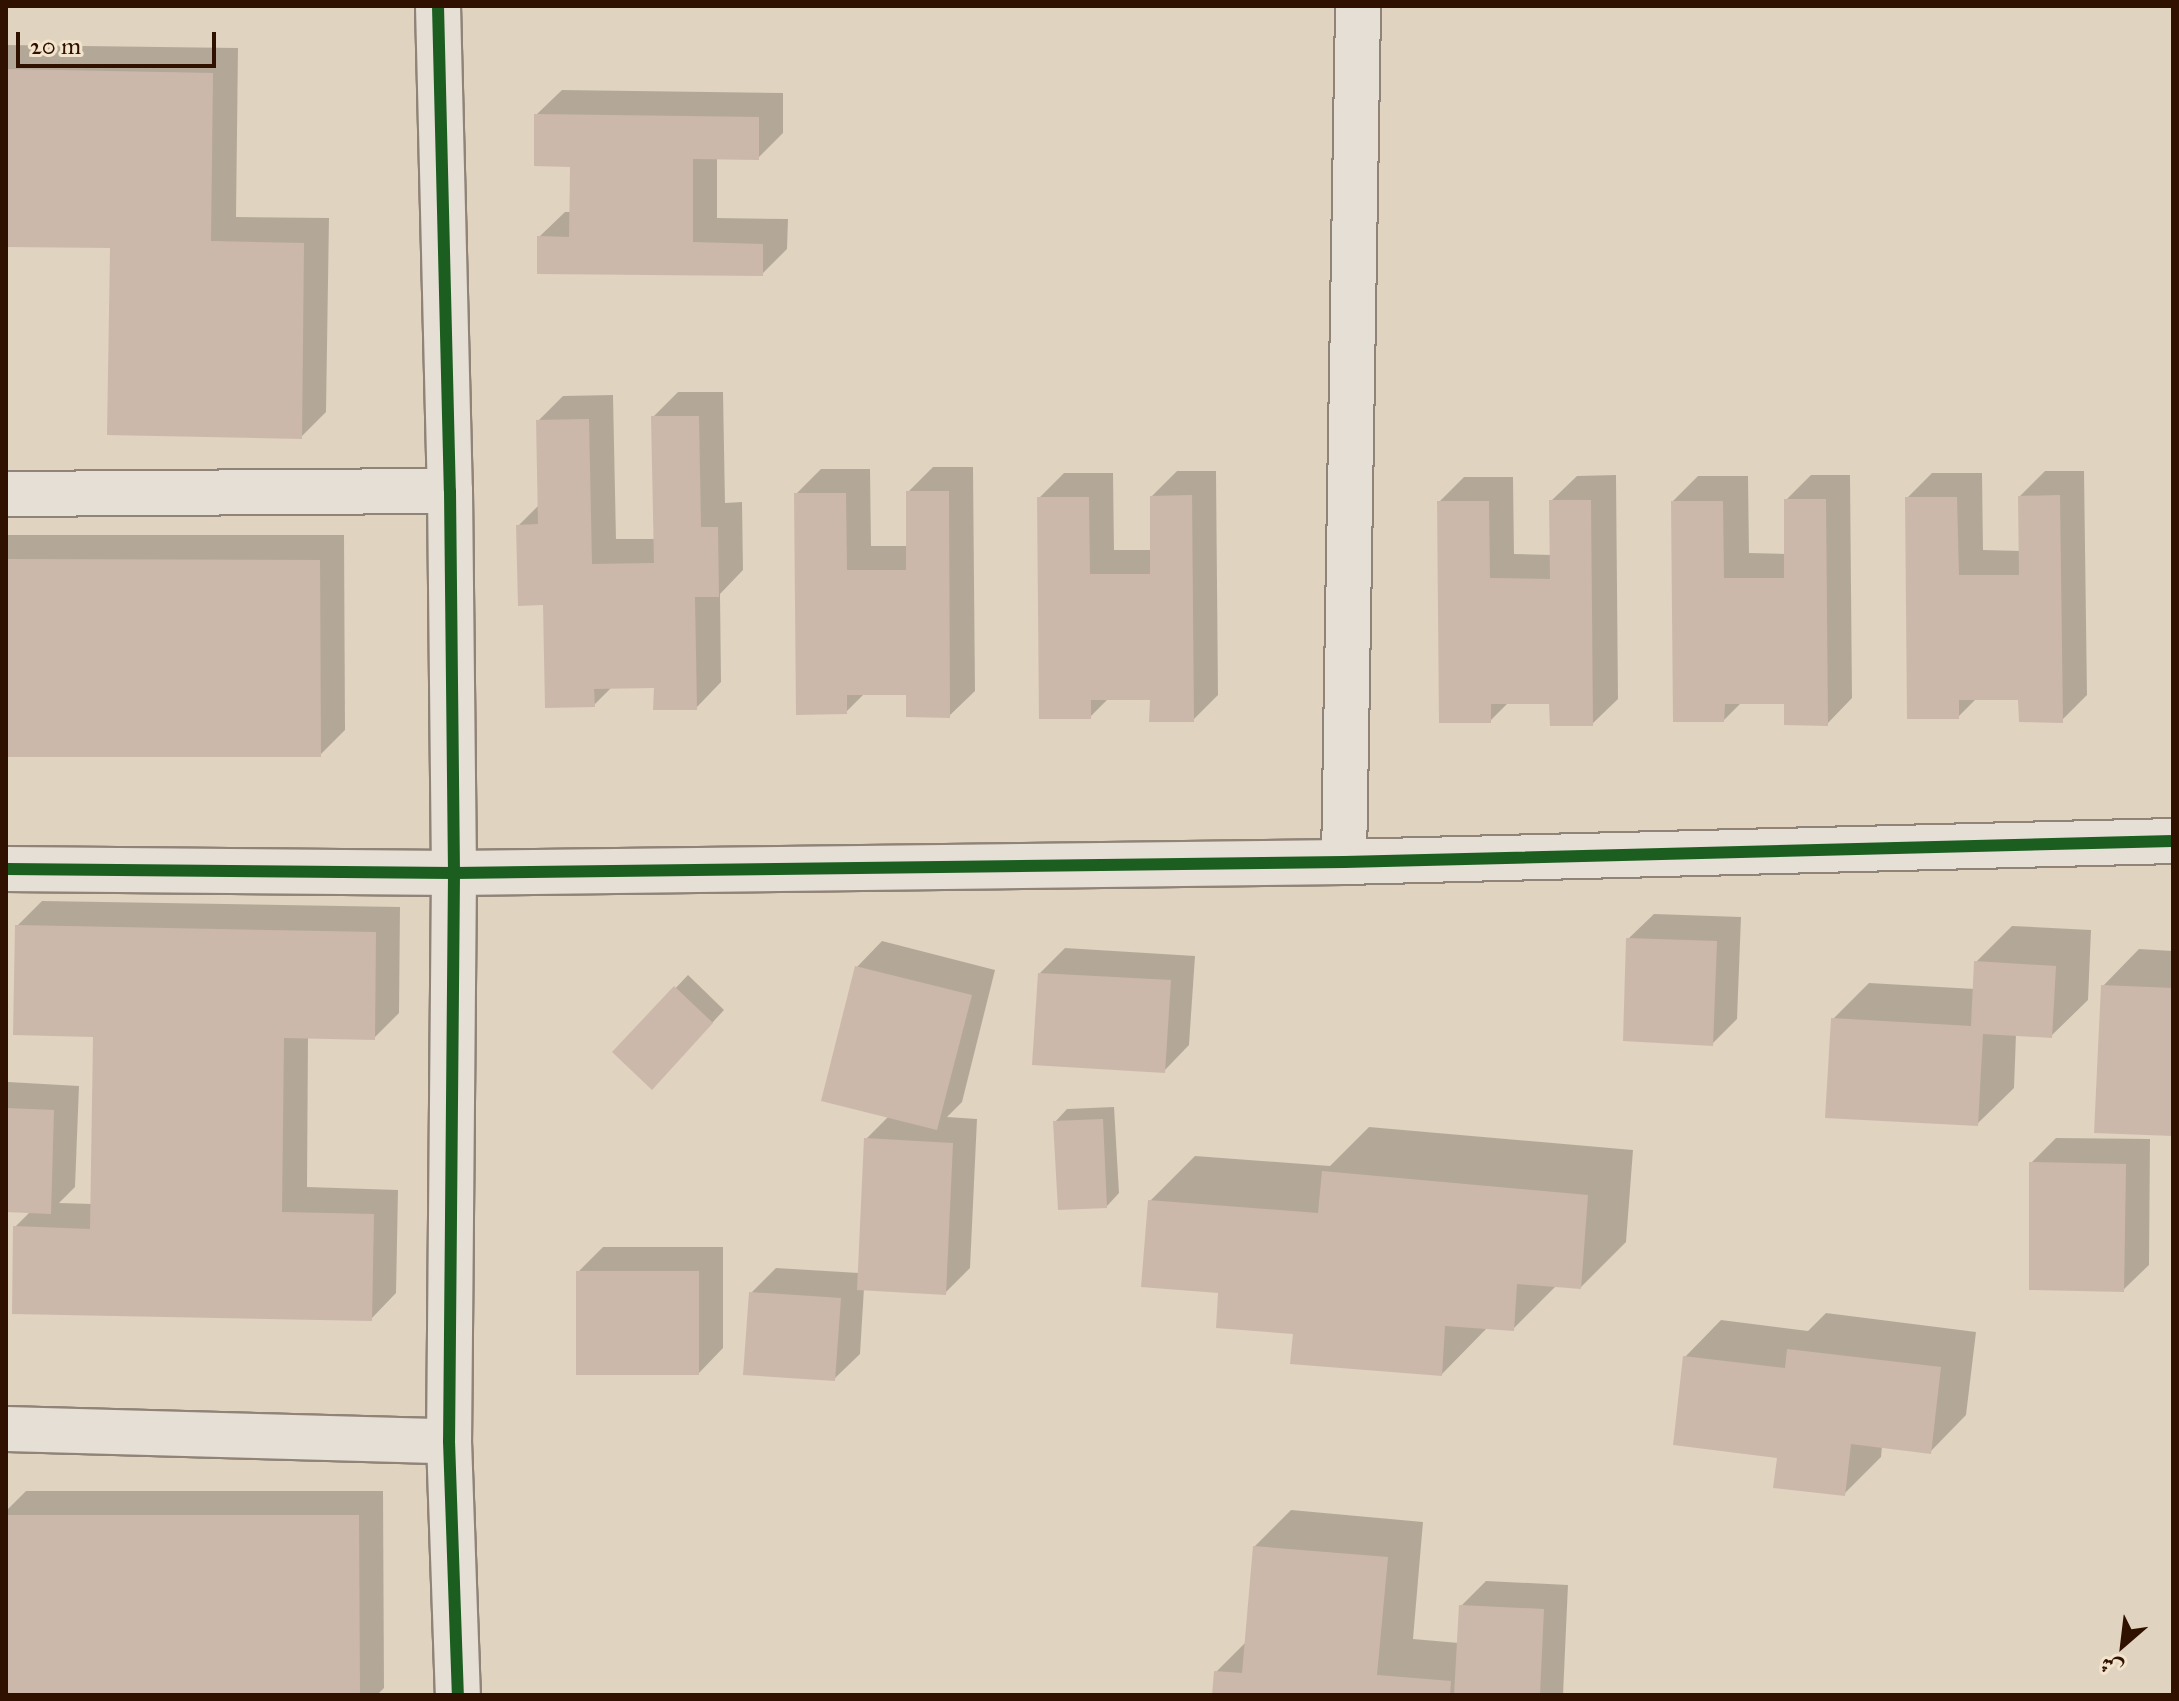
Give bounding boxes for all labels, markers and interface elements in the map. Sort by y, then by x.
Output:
scale bar [20,16,220,66]
text: 20 m [30,31,81,61]
north arrow [2083,1605,2163,1685]
text: ش [2096,1650,2127,1684]

